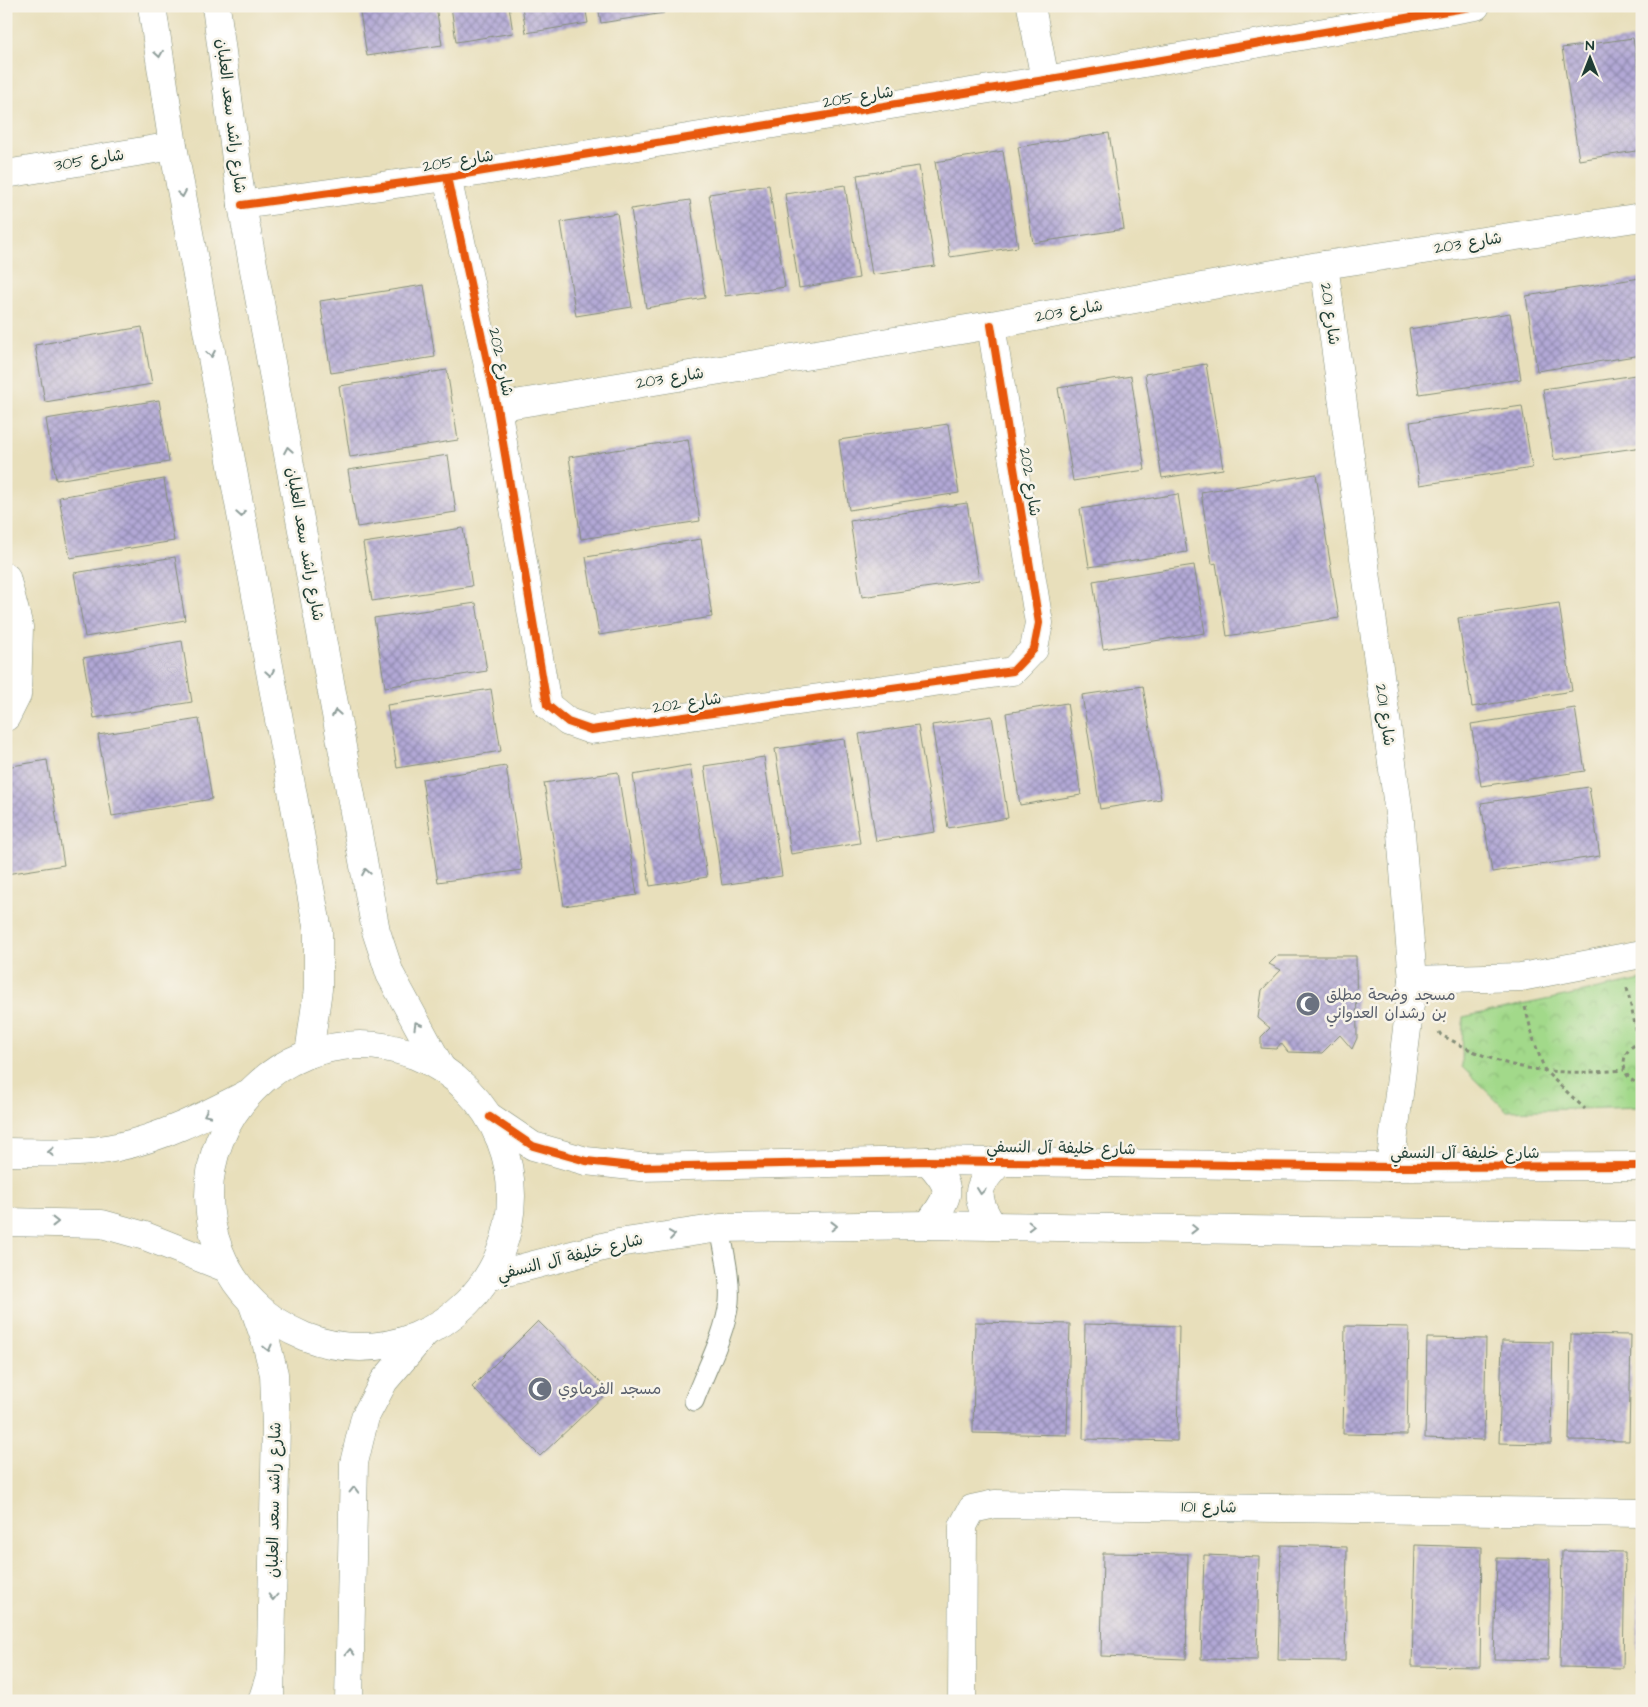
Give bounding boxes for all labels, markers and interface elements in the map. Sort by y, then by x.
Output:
north arrow [1566,32,1616,82]
text: N [1586,36,1595,56]
street label: شارع راشد سعد العلبان [211,37,251,195]
one-way arrow [153,51,164,59]
street label: شارع 205 [821,81,895,113]
street label: شارع 305 [52,144,126,176]
street label: شارع 205 [421,145,495,177]
one-way arrow [176,190,186,198]
street label: شارع 203 [1432,227,1504,259]
street label: شارع 201 [1315,282,1345,346]
street label: شارع 203 [1033,294,1105,328]
street label: شارع 202 [483,326,519,398]
one-way arrow [205,349,216,358]
street label: شارع 203 [634,362,706,394]
one-way arrow [283,445,293,454]
street label: شارع 202 [1014,446,1046,518]
street label: شارع راشد سعد العلبان [281,465,329,623]
one-way arrow [235,509,245,518]
one-way arrow [264,669,275,678]
street label: شارع 201 [1370,683,1400,747]
street label: شارع 202 [651,687,723,719]
one-way arrow [332,708,342,717]
one-way arrow [361,868,371,877]
place label: مسجد وضحة مطلق بن رشدان العدواني [1326,984,1456,1027]
mosque icon: مسجد وضحة مطلق بن رشدان العدواني [1295,991,1321,1017]
one-way arrow [413,1022,423,1031]
one-way arrow [203,1108,212,1118]
street label: شارع خليفة آل النسفي [986,1136,1136,1163]
street label: شارع خليفة آل النسفي [1390,1142,1540,1167]
one-way arrow [47,1147,54,1157]
one-way arrow [976,1188,987,1196]
one-way arrow [52,1217,59,1227]
one-way arrow [830,1221,838,1231]
one-way arrow [1028,1221,1035,1231]
one-way arrow [1190,1223,1198,1234]
street label: شارع خليفة آل النسفي [495,1228,646,1289]
one-way arrow [668,1230,676,1241]
one-way arrow [262,1344,272,1352]
mosque icon: مسجد الفرماوي [527,1376,553,1402]
place label: مسجد الفرماوي [558,1378,661,1400]
street label: شارع راشد سعد العلبان [262,1422,286,1578]
one-way arrow [349,1485,359,1493]
street label: شارع 101 [1181,1496,1237,1518]
one-way arrow [267,1594,278,1602]
one-way arrow [345,1648,355,1656]

